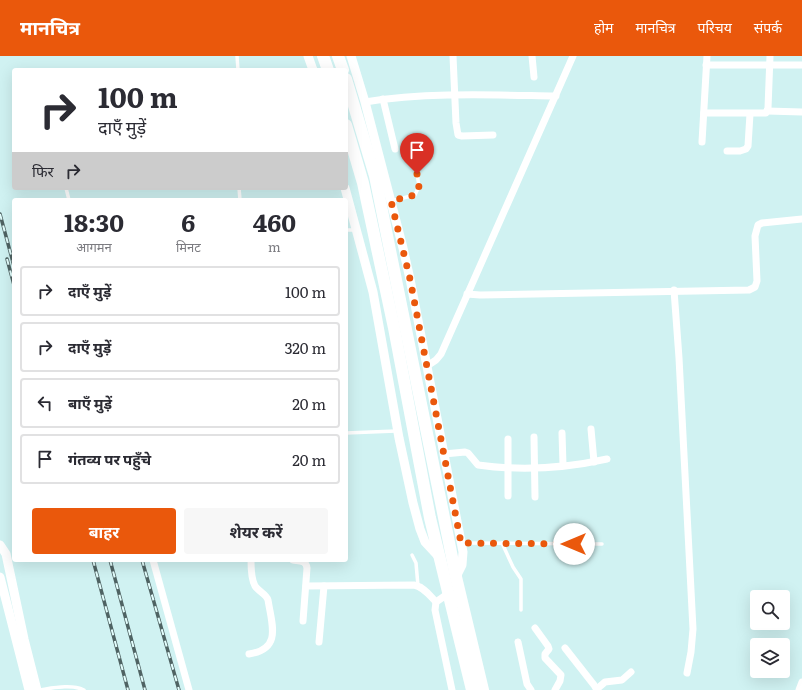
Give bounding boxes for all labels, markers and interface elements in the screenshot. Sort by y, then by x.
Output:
text: मानचित्र [20,13,80,41]
text: होम [594,17,613,37]
text: मानचित्र [635,17,676,37]
text: परिचय [698,17,732,37]
text: संपर्क [754,17,782,37]
text: 100 m [98,75,178,117]
icon: right [32,84,84,136]
text: दाएँ मुड़ें [98,113,146,140]
pin [400,133,434,174]
icon: arrive [406,139,428,161]
text: फिर [32,159,54,182]
icon: right [62,160,84,182]
text: 18:30 [64,204,124,239]
text: 6 [181,204,195,239]
text: 460 [253,204,296,239]
text: आगमन [76,237,112,256]
text: मिनट [176,237,201,256]
text: m [268,237,281,256]
text: दाएँ मुड़ें [68,279,111,302]
icon: right [34,280,56,302]
text: 100 m [285,280,326,303]
text: दाएँ मुड़ें [68,335,111,358]
icon: right [34,336,56,358]
text: 320 m [284,336,326,359]
text: बाएँ मुड़ें [68,391,112,414]
icon: left [34,392,56,414]
text: 20 m [292,392,326,415]
text: गंतव्य पर पहुँचे [68,447,151,470]
icon: arrive [34,448,56,470]
text: 20 m [292,448,326,471]
button: बाहर [32,508,176,554]
button: शेयर करें [184,508,328,554]
position arrow [553,523,595,565]
map controls [750,590,790,678]
button: search [750,590,790,630]
button: layers [750,638,790,678]

